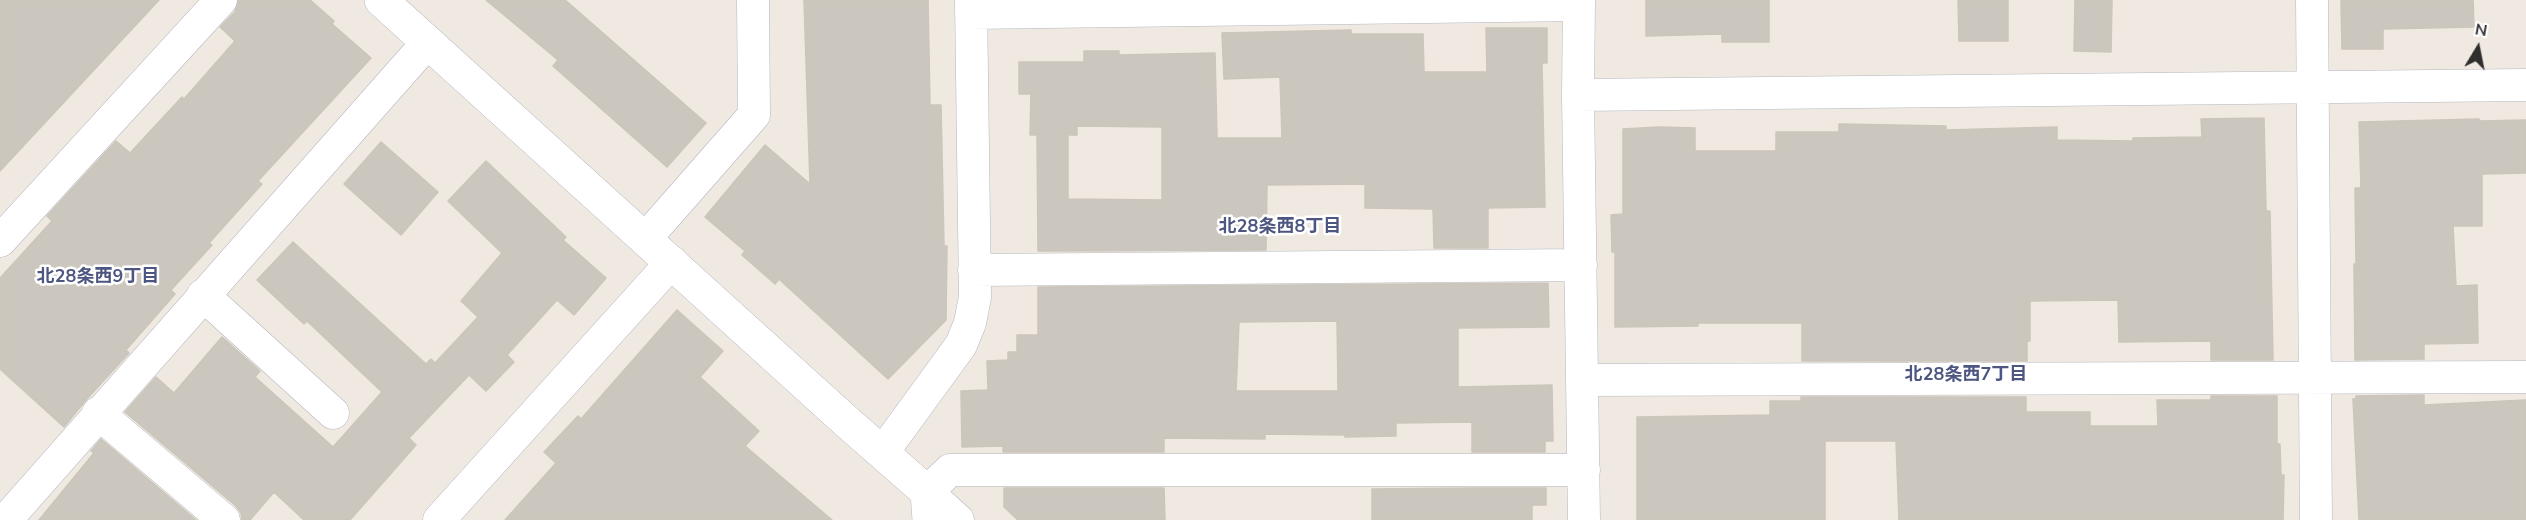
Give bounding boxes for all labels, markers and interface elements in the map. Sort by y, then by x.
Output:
north arrow [2448,18,2508,78]
text: N [2473,18,2489,42]
district label: 北28条西8丁目 [1219,217,1341,239]
district label: 北28条西9丁目 [37,267,159,289]
district label: 北28条西7丁目 [1905,365,2027,387]

